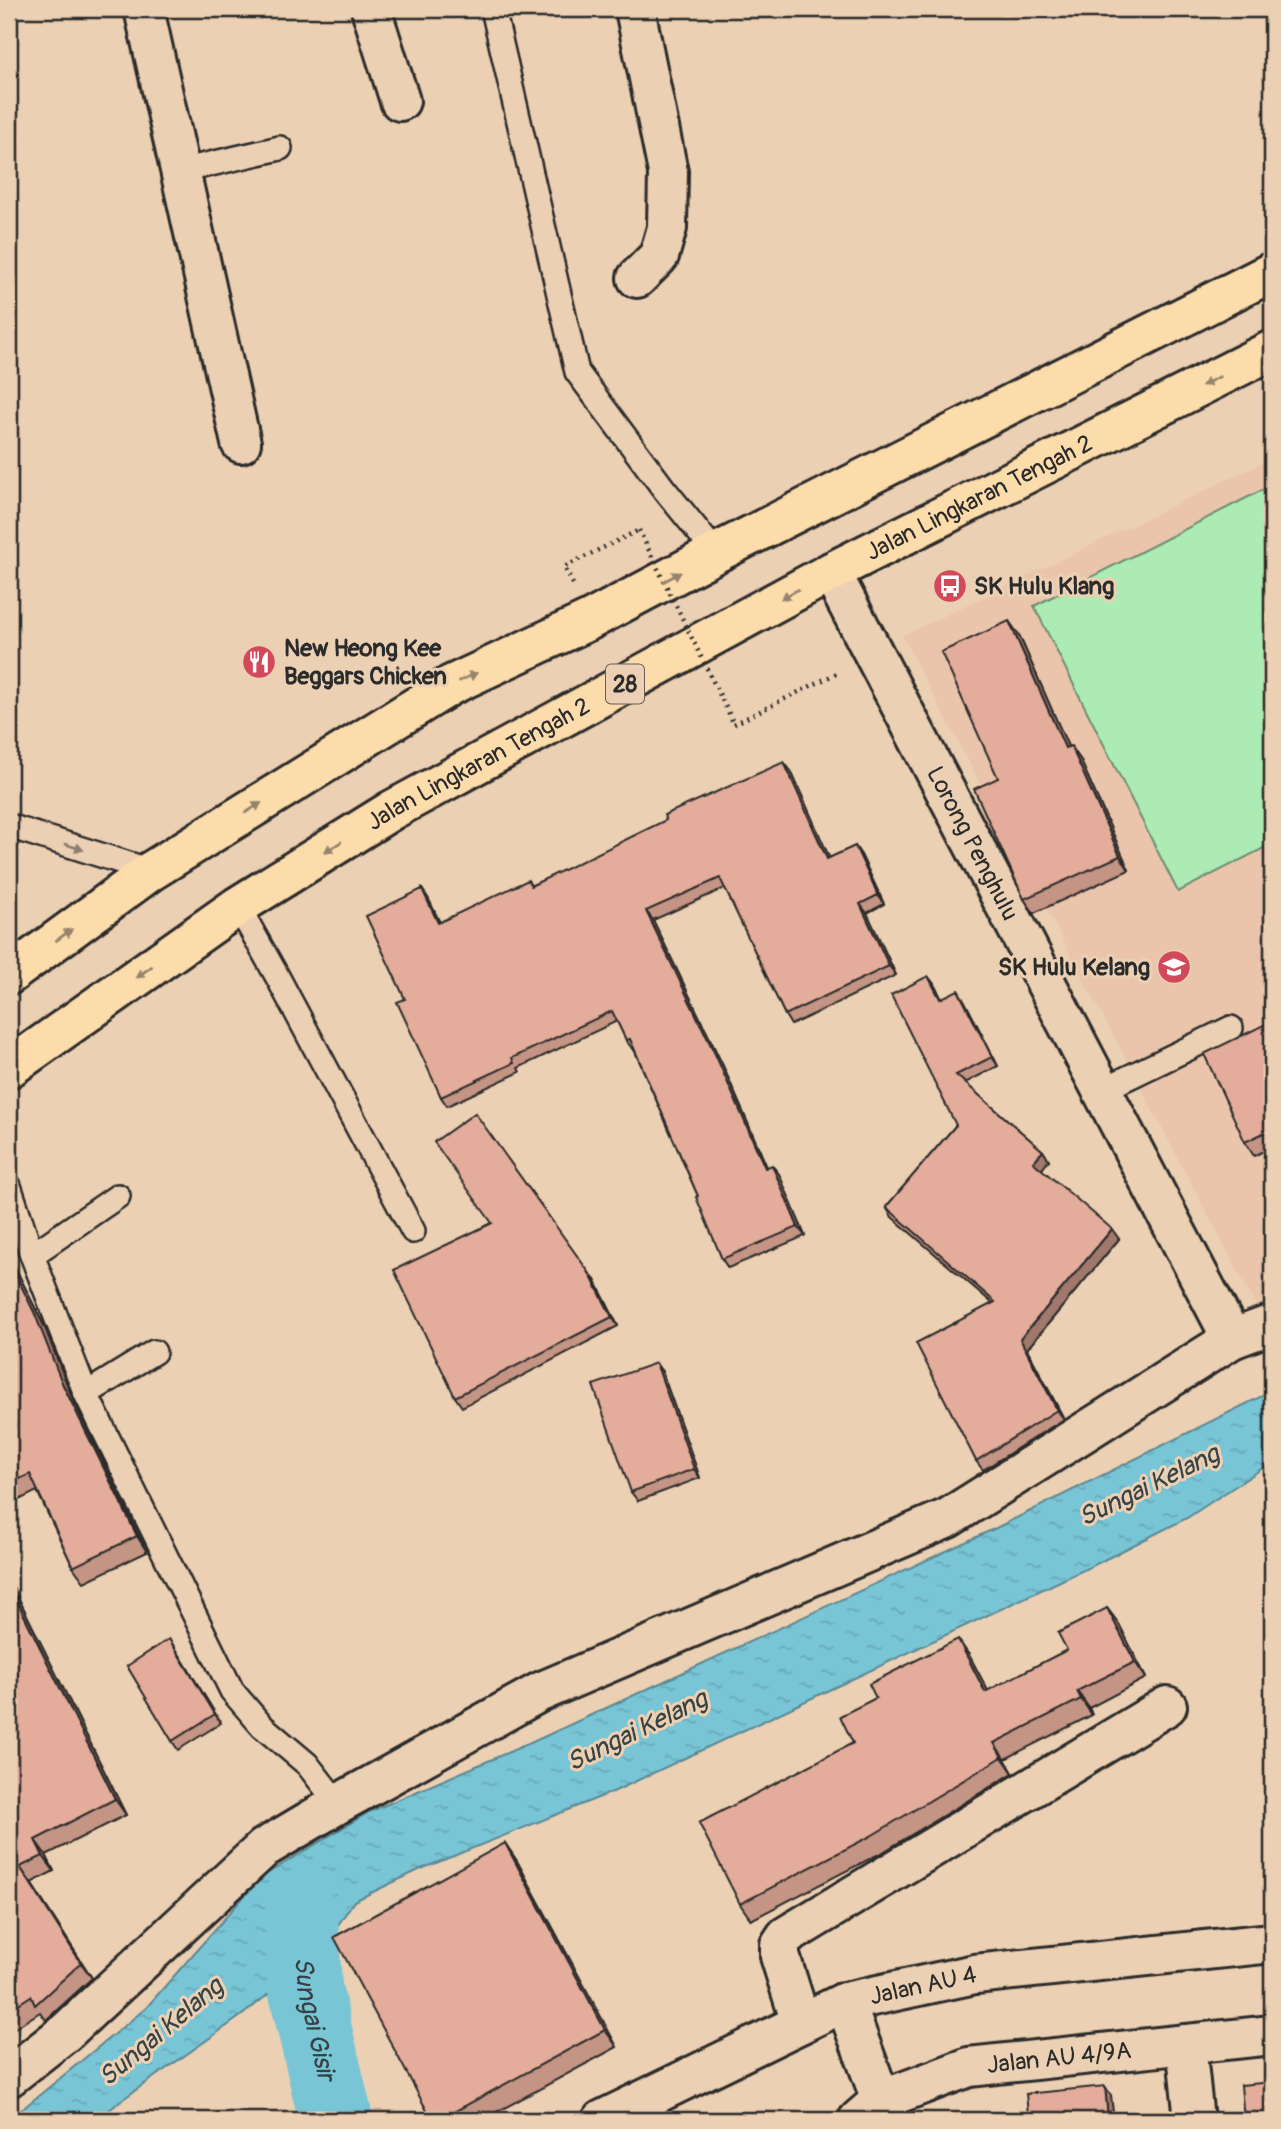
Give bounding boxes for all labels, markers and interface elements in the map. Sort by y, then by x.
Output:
one-way arrow [1201,375,1221,386]
street label: Jalan Lingkaran Tengah 2 [861,428,1097,567]
bus stop icon: SK Hulu Klang [931,567,969,605]
one-way arrow [662,571,682,582]
place label: SK Hulu Klang [974,572,1114,601]
one-way arrow [780,589,800,600]
place label: New Heong Kee Beggars Chicken [284,634,447,691]
restaurant icon: New Heong Kee Beggars Chicken [240,643,278,681]
road number: 28 [606,664,644,704]
one-way arrow [458,671,478,683]
street label: Jalan Lingkaran Tengah 2 [361,691,595,837]
street label: Lorong Penghulu [921,761,1025,925]
one-way arrow [243,802,262,815]
one-way arrow [324,840,343,853]
one-way arrow [63,842,84,852]
one-way arrow [55,928,73,942]
school or university icon: SK Hulu Kelang [1155,948,1193,986]
place label: SK Hulu Kelang [998,953,1150,982]
one-way arrow [135,965,153,979]
water label: Sungai Kelang [1074,1437,1226,1534]
water label: Sungai Kelang [562,1682,714,1779]
water label: Sungai Gisir [287,1956,343,2088]
street label: Jalan AU 4 [867,1960,979,2011]
water label: Sungai Kelang [92,1970,231,2093]
street label: Jalan AU 4/9A [985,2035,1133,2080]

